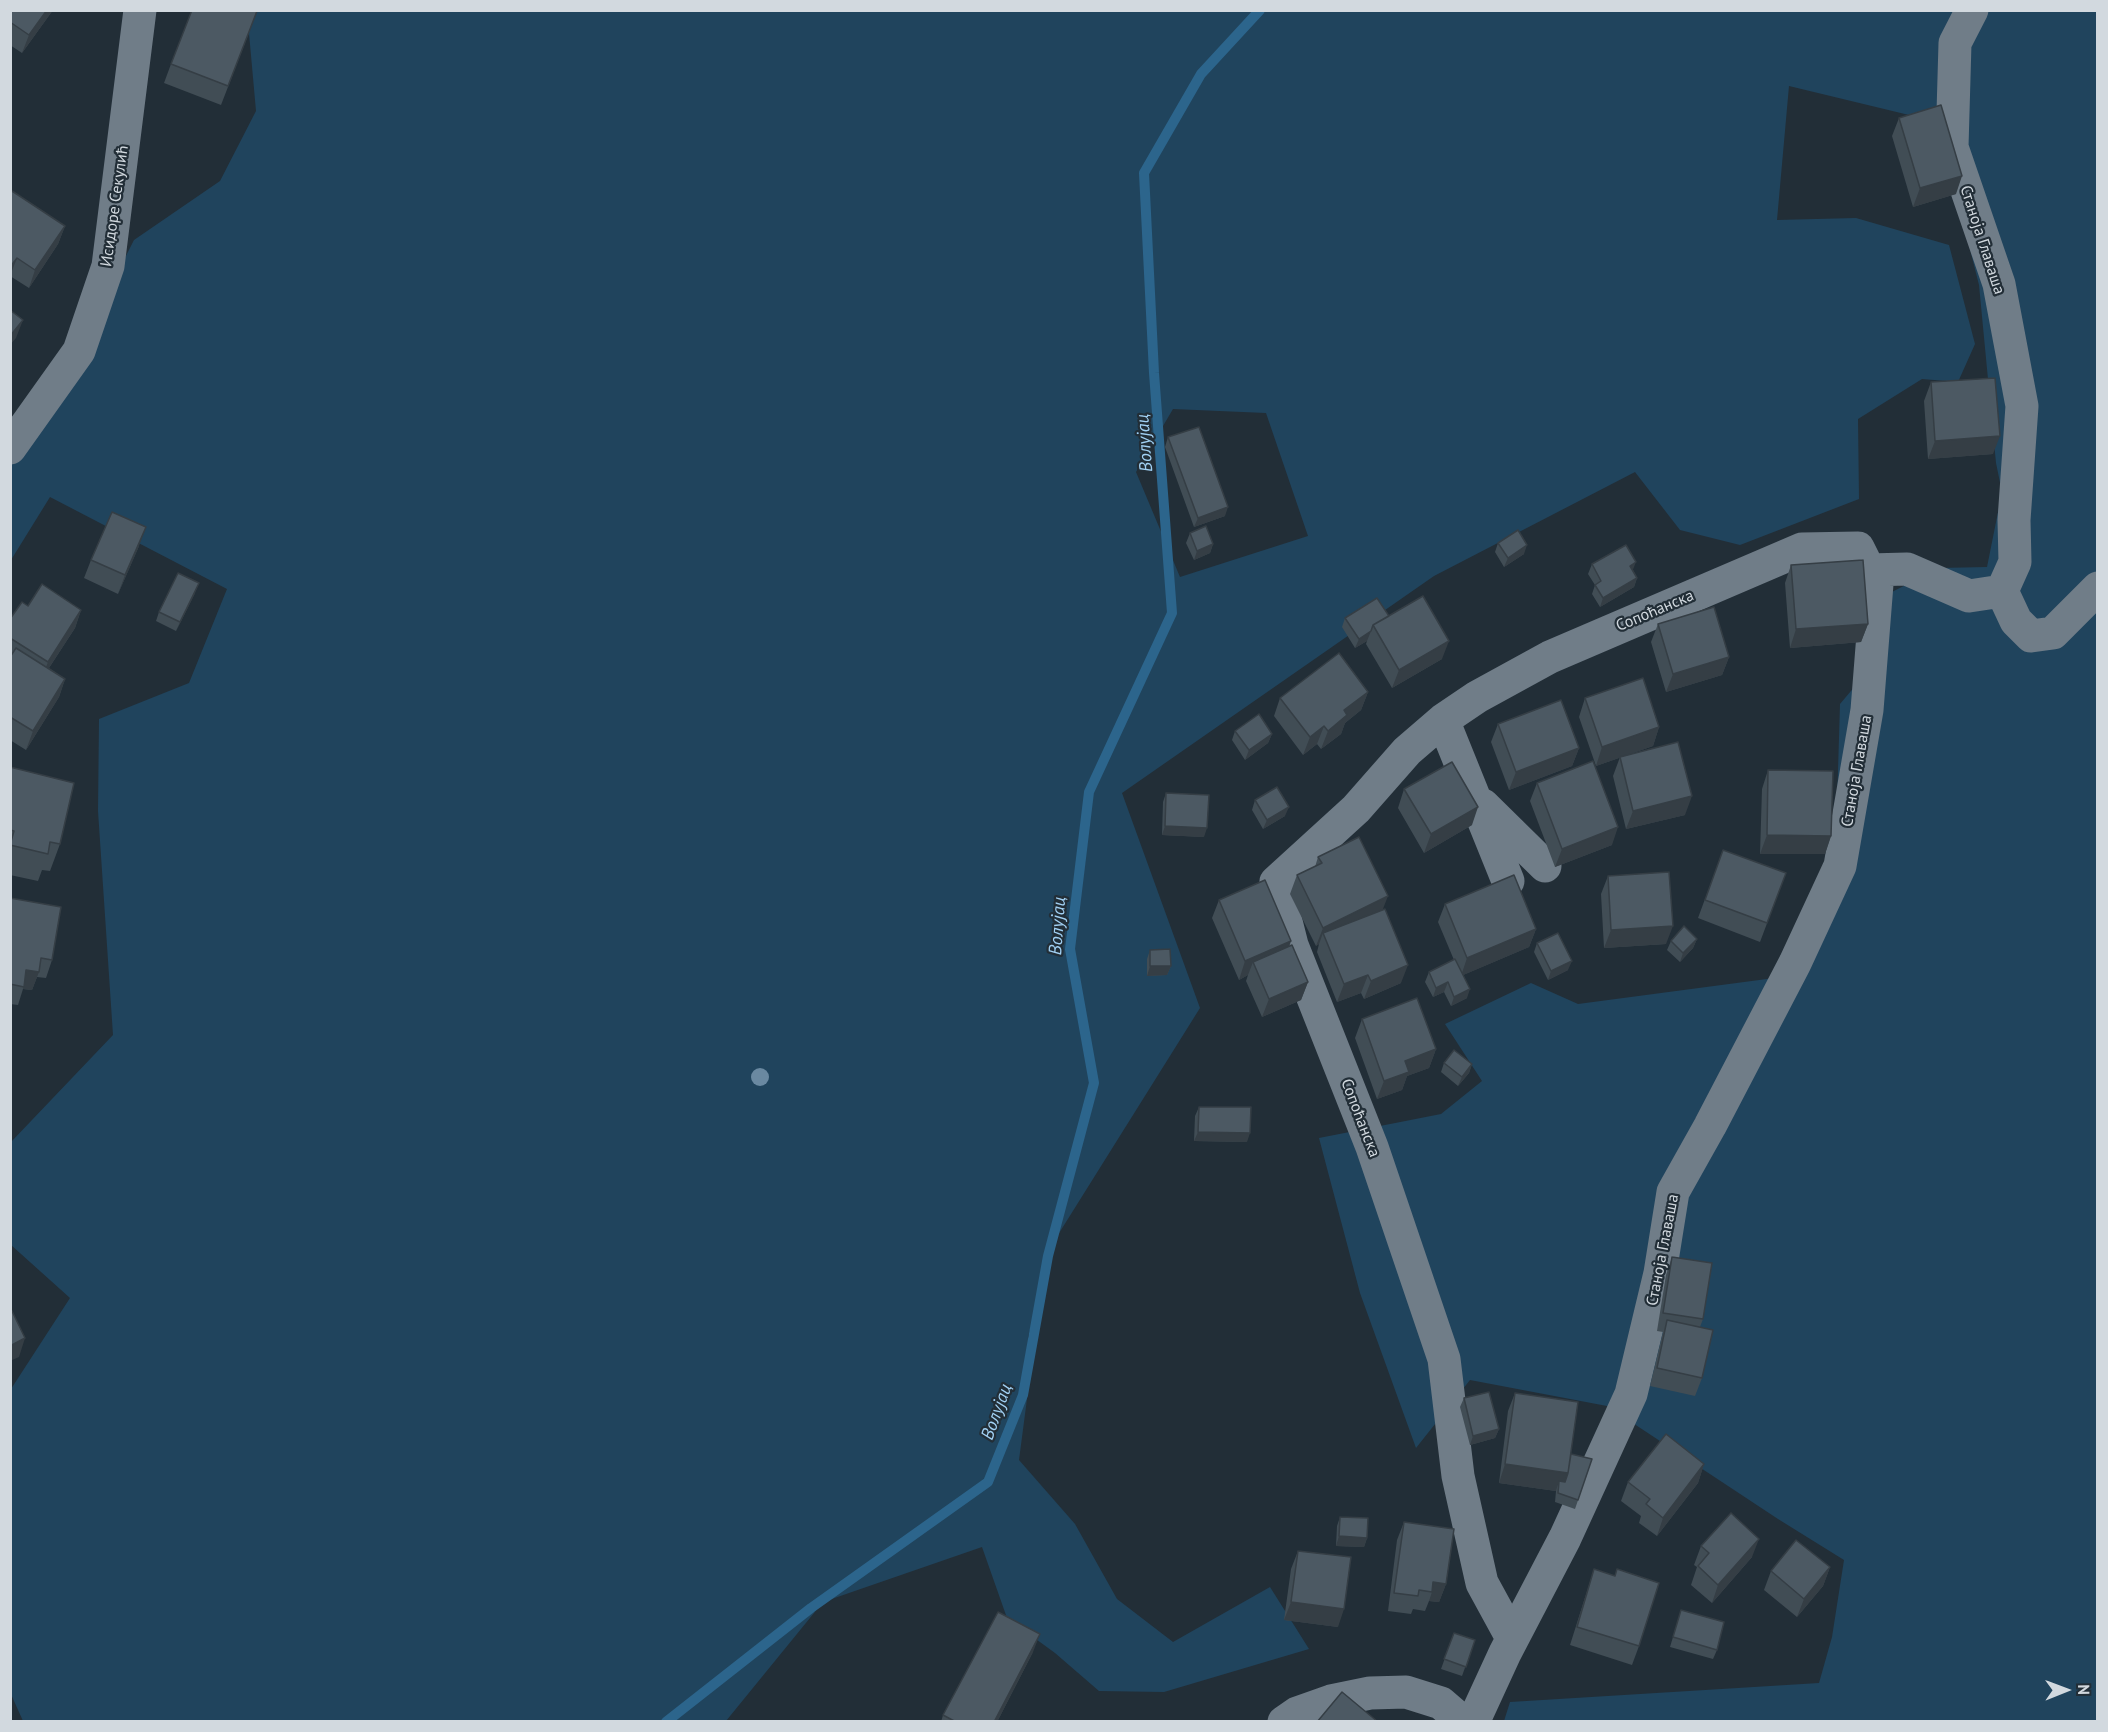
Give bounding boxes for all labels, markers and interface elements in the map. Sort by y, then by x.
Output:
street label: Исидоре Секулић [97,144,133,268]
street label: Станоја Главаша [1955,183,2009,297]
water label: Волујац [1132,413,1158,473]
street label: Сопоћанска [1613,586,1697,636]
street label: Станоја Главаша [1838,714,1876,828]
water label: Волујац [1045,896,1071,956]
street label: Сопоћанска [1336,1076,1384,1160]
street label: Станоја Главаша [1643,1193,1683,1307]
water label: Волујац [977,1381,1017,1443]
north arrow [2036,1660,2096,1720]
text: N [2074,1684,2094,1695]

